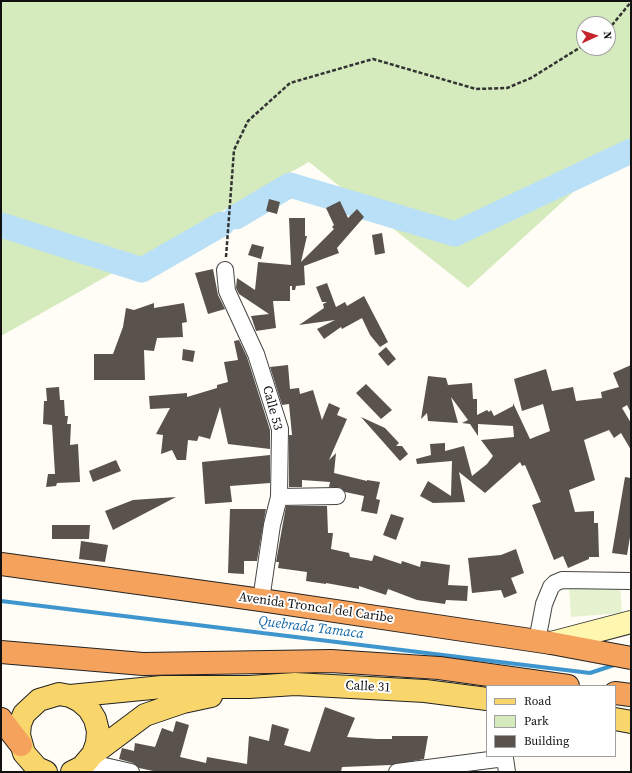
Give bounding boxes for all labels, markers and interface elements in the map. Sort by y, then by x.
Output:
north arrow [576,16,616,56]
text: N [600,31,615,40]
street label: Calle 53 [259,384,285,432]
street label: Avenida Troncal del Caribe [238,589,394,627]
water label: Quebrada Tamaca [257,613,365,643]
street label: Calle 31 [345,678,391,696]
legend [486,685,616,757]
text: Road [524,693,551,709]
text: Park [524,713,549,729]
text: Building [524,733,569,749]

